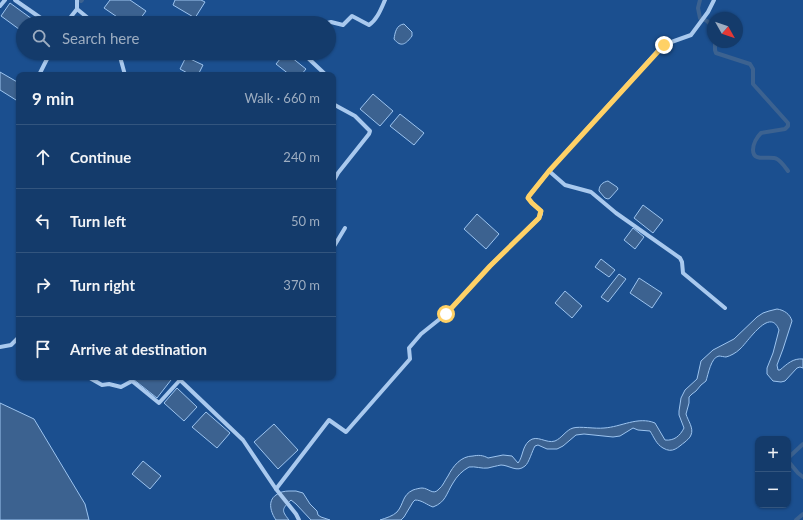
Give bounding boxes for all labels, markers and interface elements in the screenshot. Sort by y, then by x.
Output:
north arrow [707,12,743,48]
search box [16,16,336,60]
icon: search [30,27,52,49]
text: Search here [62,29,139,47]
route end [655,36,673,54]
text: 9 min [32,88,74,109]
text: Walk · 660 m [244,90,320,106]
icon: ahead [32,146,54,168]
text: Continue [70,148,131,166]
text: 240 m [283,149,320,165]
icon: left [32,210,54,232]
text: Turn left [70,212,126,230]
text: 50 m [291,213,320,229]
icon: right [32,274,54,296]
text: Turn right [70,276,135,294]
text: 370 m [283,277,320,293]
route start [437,305,455,323]
icon: arrive [32,338,54,360]
text: Arrive at destination [70,340,207,358]
map controls [755,436,791,508]
button: + [755,436,791,472]
button: − [755,472,791,508]

